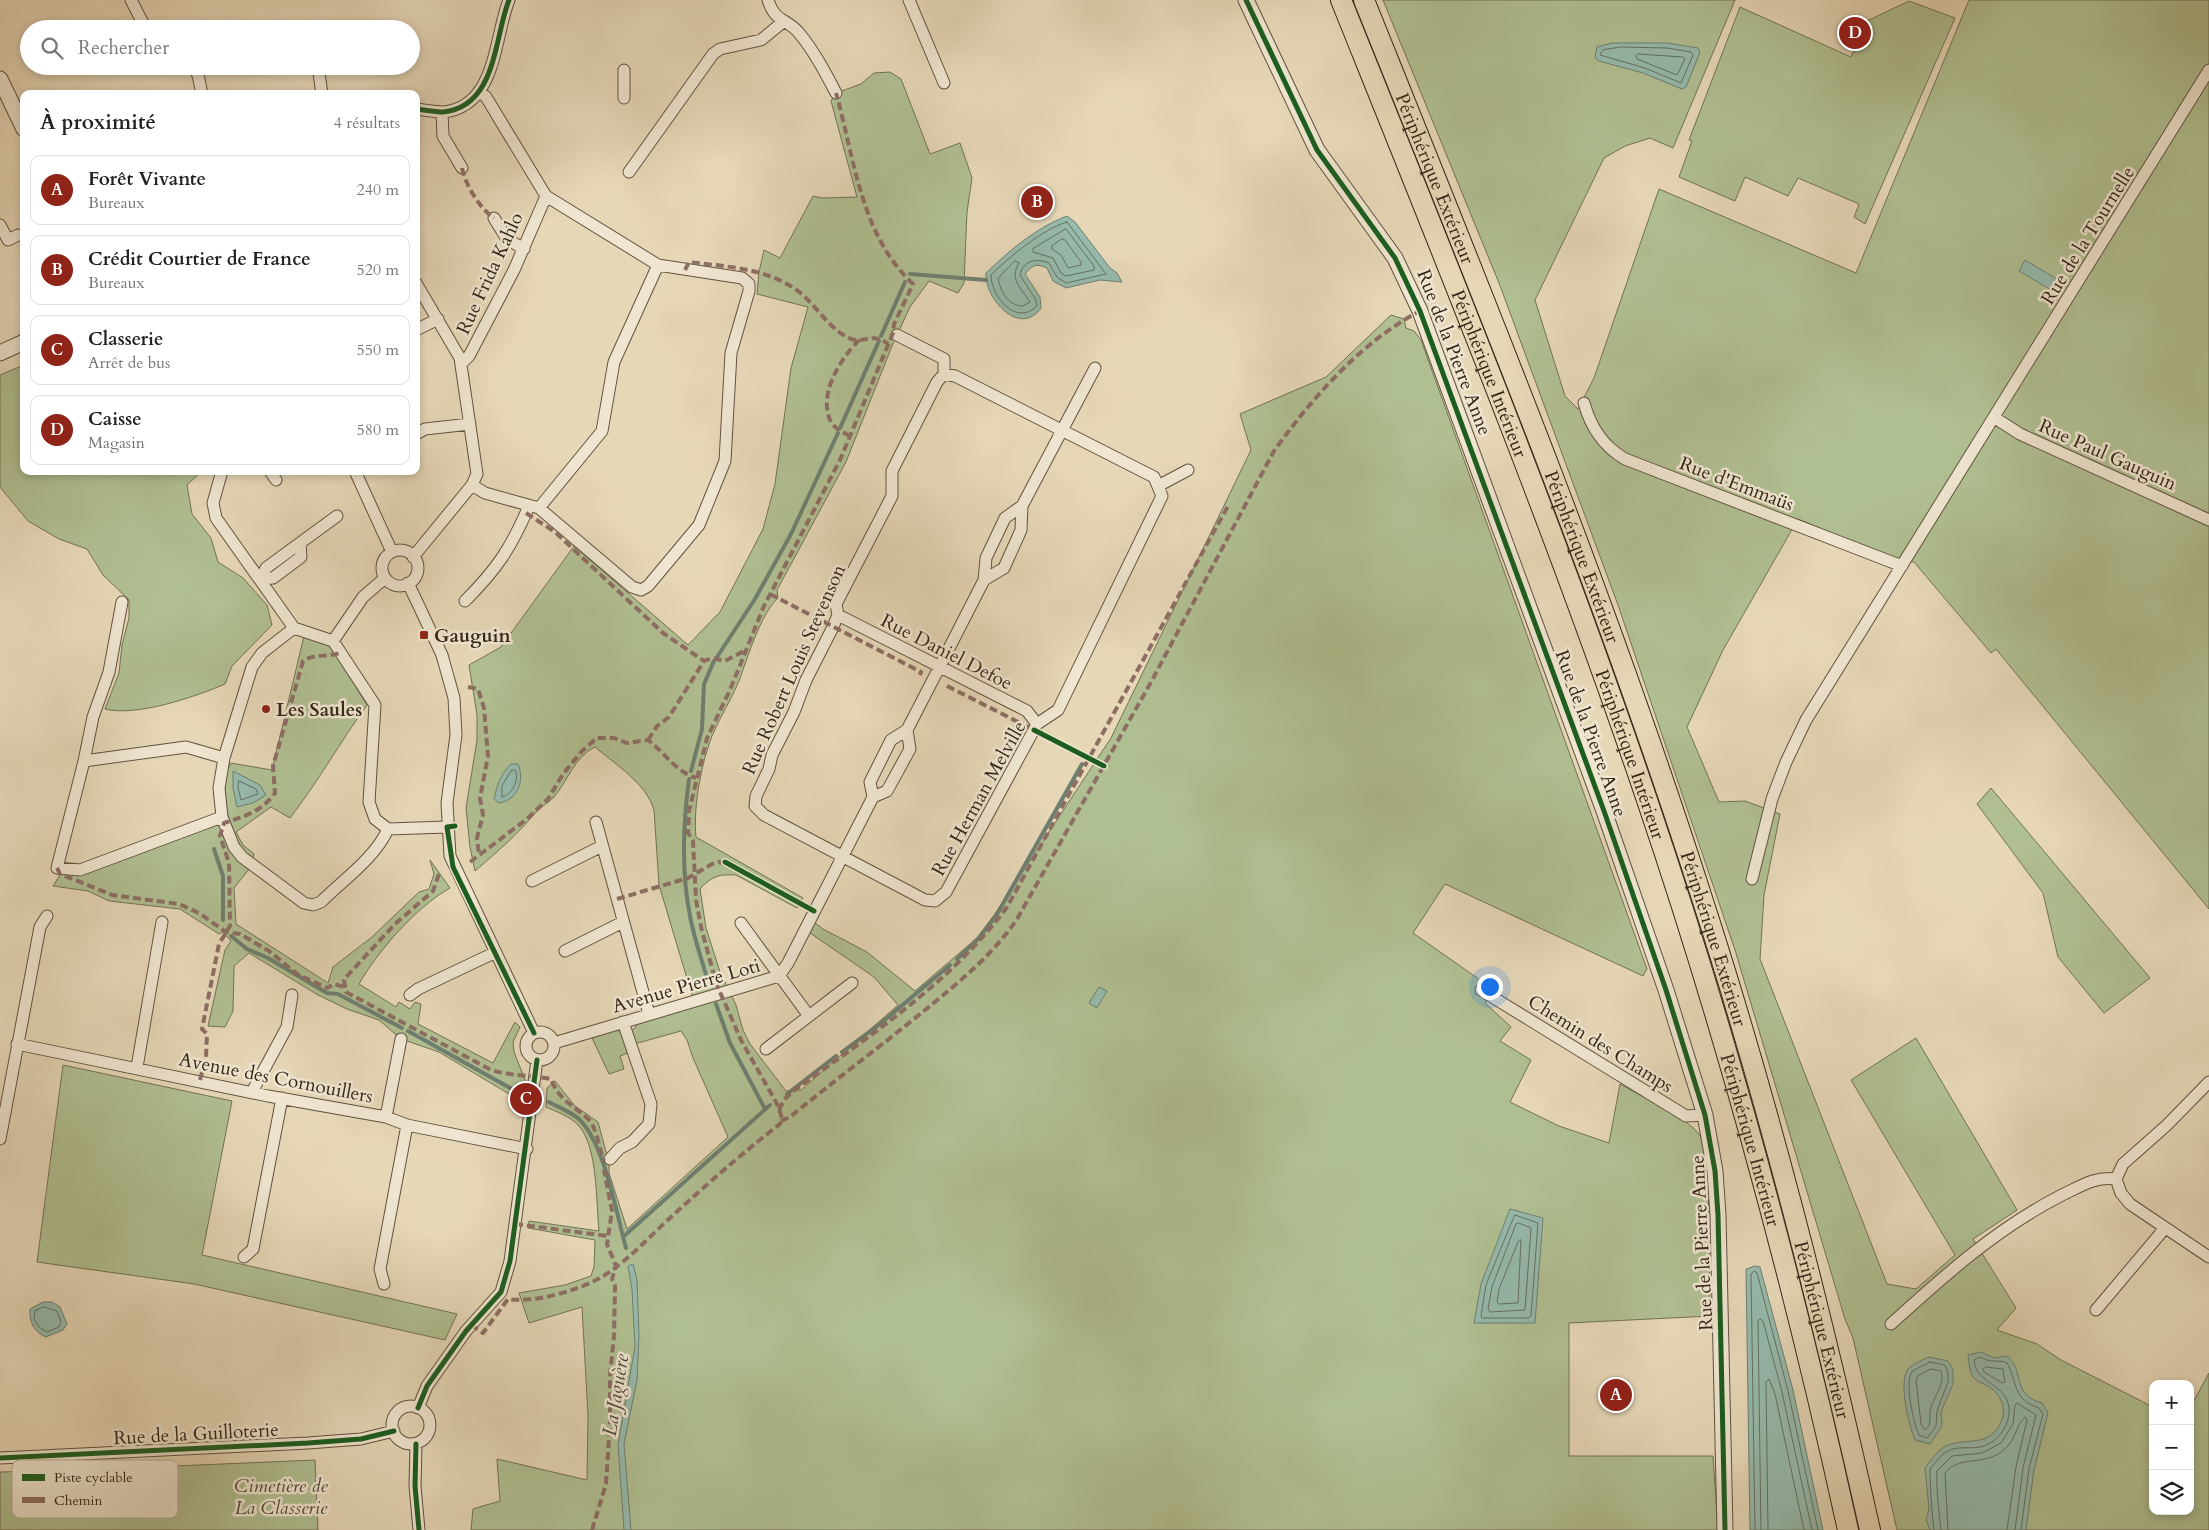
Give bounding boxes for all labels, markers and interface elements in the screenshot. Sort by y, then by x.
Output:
pin: D [1839,14,1871,52]
search box [20,20,420,75]
icon: search [38,34,66,62]
text: Rechercher [78,35,169,61]
street label: Périphérique Extérieur [1389,89,1481,268]
text: À proximité [40,108,156,137]
text: 4 résultats [334,112,400,134]
street label: Rue de la Tournelle [2035,161,2141,310]
text: Forêt Vivante [88,166,206,192]
text: A [51,179,63,201]
text: 240 m [357,179,399,201]
pin: B [1021,183,1053,221]
text: Bureaux [88,192,144,214]
street label: Rue Frida Kahlo [450,208,530,339]
text: Crédit Courtier de France [88,246,311,272]
text: B [51,259,63,281]
text: 520 m [357,259,399,281]
street label: Rue de la Pierre Anne [1410,266,1498,439]
text: Bureaux [88,272,144,294]
street label: Périphérique Intérieur [1444,286,1533,462]
text: Classerie [88,326,164,352]
text: C [51,339,63,361]
text: 550 m [357,339,399,361]
text: Arrêt de bus [88,352,170,374]
text: Caisse [88,406,142,432]
street label: Rue Paul Gauguin [2035,413,2181,497]
text: D [50,419,64,441]
text: 580 m [357,419,399,441]
text: Magasin [88,432,145,454]
street label: Rue d'Emmaüs [1676,450,1798,518]
street label: Périphérique Extérieur [1538,467,1626,647]
street label: Rue Robert Louis Stevenson [736,560,852,778]
street label: Rue Daniel Defoe [876,608,1017,696]
place label: Gauguin [434,623,512,649]
marker: Gauguin [418,629,430,641]
street label: Rue de la Pierre Anne [1549,646,1633,820]
street label: Périphérique Intérieur [1588,666,1671,843]
place label: Les Saules [276,697,362,723]
marker: Les Saules [260,703,272,715]
street label: Rue Herman Melville [925,716,1032,881]
street label: Périphérique Extérieur [1674,848,1753,1029]
street label: Avenue Pierre Loti [609,952,763,1019]
your location [1477,974,1503,1000]
street label: Chemin des Champs [1523,989,1678,1099]
street label: Avenue des Cornouillers [177,1046,375,1110]
street label: Périphérique Intérieur [1714,1051,1786,1229]
pin: C [510,1080,542,1118]
street label: Rue de la Pierre Anne [1684,1154,1720,1331]
street label: Périphérique Extérieur [1787,1238,1856,1421]
water label: La Jaguère [596,1352,635,1438]
pin: A [1600,1376,1632,1414]
map controls [2149,1380,2194,1515]
button: + [2149,1380,2194,1425]
street label: Rue de la Guilloterie [113,1417,279,1451]
button: − [2149,1425,2194,1470]
legend [12,1460,178,1518]
text: Piste cyclable [54,1468,133,1487]
button: layers [2149,1470,2194,1515]
park label: Cimetière de La Classerie [234,1473,329,1521]
text: Chemin [54,1491,103,1510]

